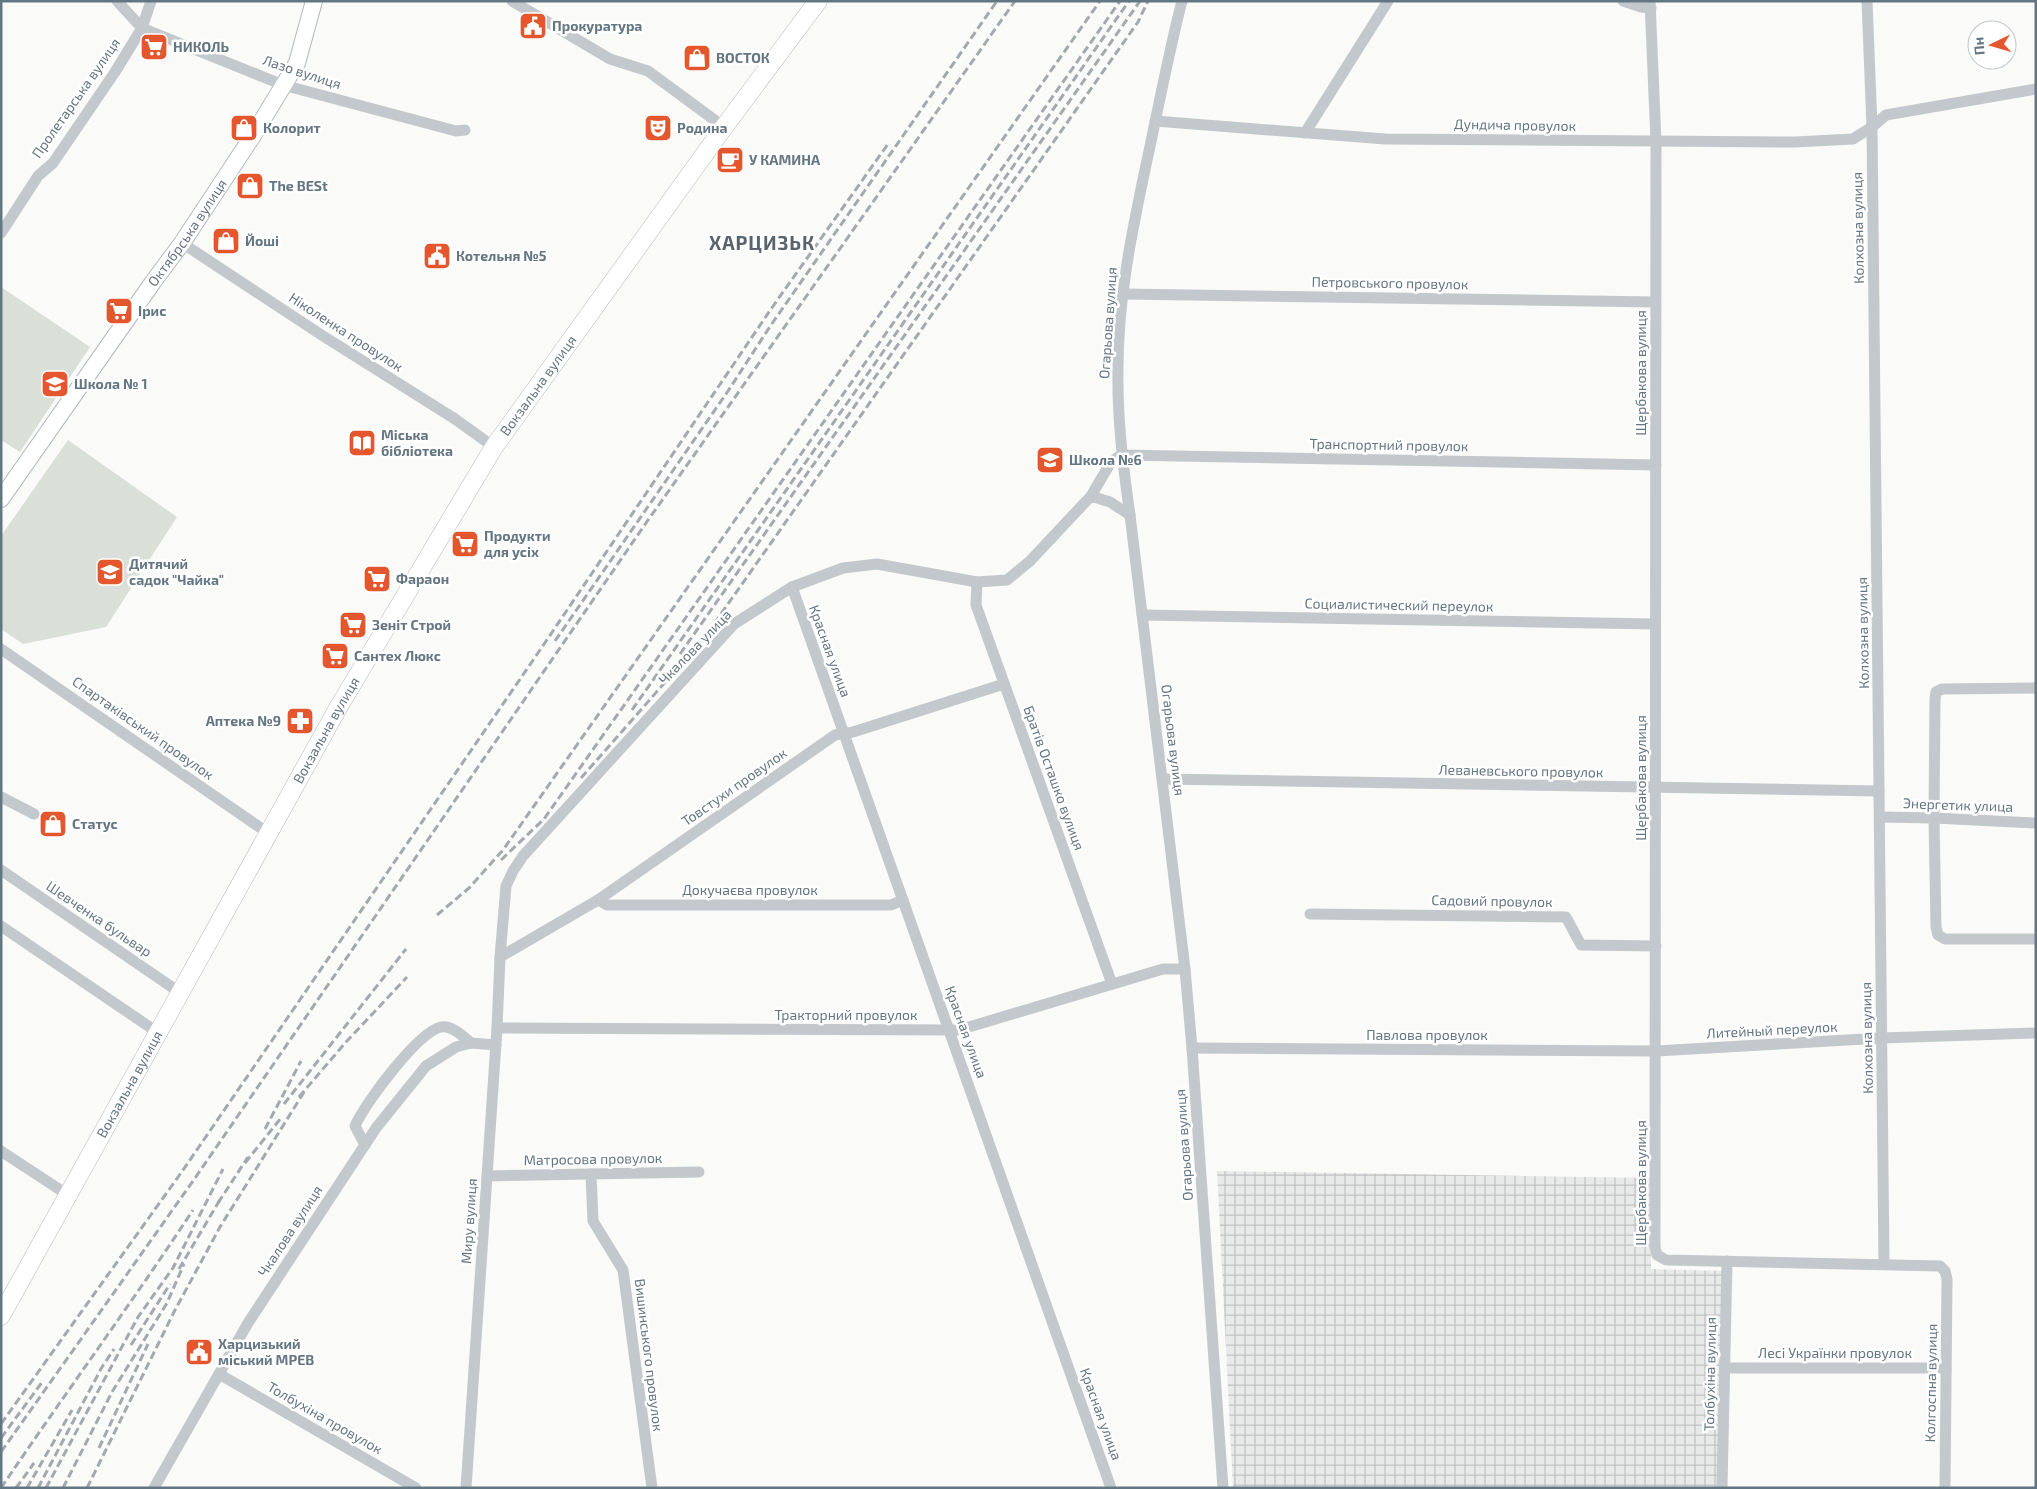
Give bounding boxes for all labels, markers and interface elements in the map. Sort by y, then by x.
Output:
public building icon: Прокуратура [518,11,548,41]
place label: Прокуратура [552,17,642,34]
north arrow [1967,20,2017,70]
supermarket icon: НИКОЛЬ [139,32,169,62]
street label: Пролетарська вулиця [28,35,123,161]
text: Пн [1969,36,1988,56]
place label: НИКОЛЬ [173,38,230,55]
shop icon: ВОСТОК [682,43,712,73]
place label: ВОСТОК [716,49,770,66]
street label: Лазо вулиця [261,51,344,92]
shop icon: Колорит [229,113,259,143]
theatre icon: Родина [643,113,673,143]
street label: Дундича провулок [1454,115,1577,134]
place label: Колорит [263,119,321,136]
place label: Родина [677,119,728,136]
cafe icon: У КАМИНА [715,145,745,175]
place label: У КАМИНА [749,151,821,168]
shop icon: The BESt [235,171,265,201]
street label: Колхозна вулиця [1848,172,1867,284]
street label: Октябрська вулиця [144,176,230,289]
place label: The BESt [269,177,328,194]
shop icon: Йоші [211,226,241,256]
district label: ХАРЦИЗЬК [709,231,815,254]
place label: Йоші [245,232,279,249]
public building icon: Котельня №5 [422,241,452,271]
place label: Котельня №5 [456,247,547,264]
street label: Огарьова вулиця [1095,266,1120,380]
street label: Петровського провулок [1312,273,1469,292]
street label: Ніколенка провулок [286,288,407,375]
supermarket icon: Ірис [104,296,134,326]
place label: Ірис [138,302,166,319]
street label: Щербакова вулиця [1632,310,1649,436]
street label: Вокзальна вулиця [496,332,580,439]
school or university icon: Школа № 1 [40,369,70,399]
place label: Школа № 1 [74,375,148,392]
place label: Міська бібліотека [381,426,453,459]
library icon: Міська бібліотека [347,428,377,458]
street label: Транспортний провулок [1309,435,1469,454]
school or university icon: Школа №6 [1035,445,1065,475]
place label: Школа №6 [1069,451,1142,468]
place label: Продукти для усіх [484,527,550,560]
supermarket icon: Продукти для усіх [450,529,480,559]
place label: Дитячий садок "Чайка" [129,555,224,588]
school or university icon: Дитячий садок "Чайка" [95,557,125,587]
supermarket icon: Фараон [362,564,392,594]
place label: Фараон [396,570,449,587]
street label: Колхозна вулиця [1853,577,1872,689]
street label: Социалистический переулок [1304,594,1494,615]
street label: Красная улица [806,602,855,699]
street label: Чкалова улица [655,606,735,688]
supermarket icon: Зеніт Строй [338,610,368,640]
place label: Зеніт Строй [372,616,451,633]
supermarket icon: Сантех Люкс [320,641,350,671]
place label: Сантех Люкс [354,647,441,664]
street label: Спартаківський провулок [69,672,218,783]
street label: Вокзальна вулиця [289,674,363,786]
street label: Огарьова вулиця [1158,683,1189,797]
street label: Братів Осташко вулиця [1020,703,1089,853]
pharmacy icon: Аптека №9 [285,706,315,736]
place label: Аптека №9 [206,712,281,729]
street label: Щербакова вулиця [1632,715,1649,841]
street label: Товстухи провулок [678,744,790,829]
street label: Леваневського провулок [1438,761,1604,780]
street label: Энергетик улица [1903,794,2013,815]
shop icon: Статус [38,809,68,839]
place label: Статус [72,815,118,832]
street label: Шевченка бульвар [43,877,155,960]
street label: Докучаєва провулок [682,881,818,898]
street label: Садовий провулок [1431,891,1553,910]
street label: Колхозна вулиця [1857,982,1876,1094]
street label: Красная улица [942,983,991,1080]
street label: Тракторний провулок [774,1006,918,1023]
street label: Литейный переулок [1706,1018,1838,1041]
street label: Павлова провулок [1366,1026,1488,1043]
street label: Вокзальна вулиця [93,1028,165,1140]
street label: Огарьова вулиця [1171,1088,1196,1202]
street label: Щербакова вулиця [1632,1120,1649,1246]
street label: Матросова провулок [524,1149,663,1168]
street label: Миру вулиця [457,1178,480,1264]
street label: Чкалова вулиця [254,1182,325,1279]
street label: Вишинського провулок [632,1278,667,1433]
street label: Толбухіна вулиця [1700,1317,1719,1431]
street label: Колгоспна вулиця [1921,1323,1940,1443]
place label: Харцизький міський МРЕВ [218,1335,314,1368]
public building icon: Харцизький міський МРЕВ [184,1337,214,1367]
street label: Лесі Українки провулок [1758,1344,1912,1361]
street label: Красная улица [1077,1365,1126,1462]
street label: Толбухіна провулок [265,1378,386,1458]

